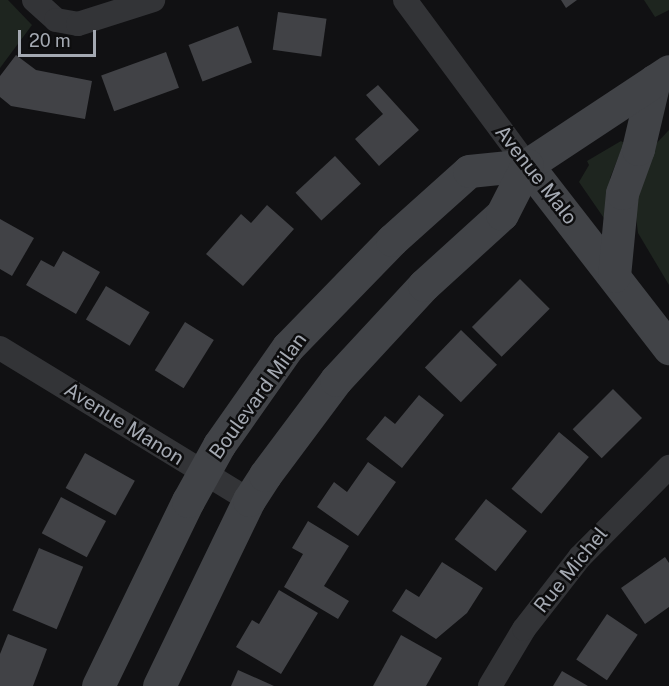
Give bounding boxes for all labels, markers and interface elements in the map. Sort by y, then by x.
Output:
scale bar [21,18,99,56]
text: 20 m [29,30,71,51]
street label: Avenue Malo [490,121,582,229]
street label: Boulevard Milan [204,328,312,464]
street label: Avenue Manon [60,378,188,470]
street label: Rue Michel [529,522,613,618]

